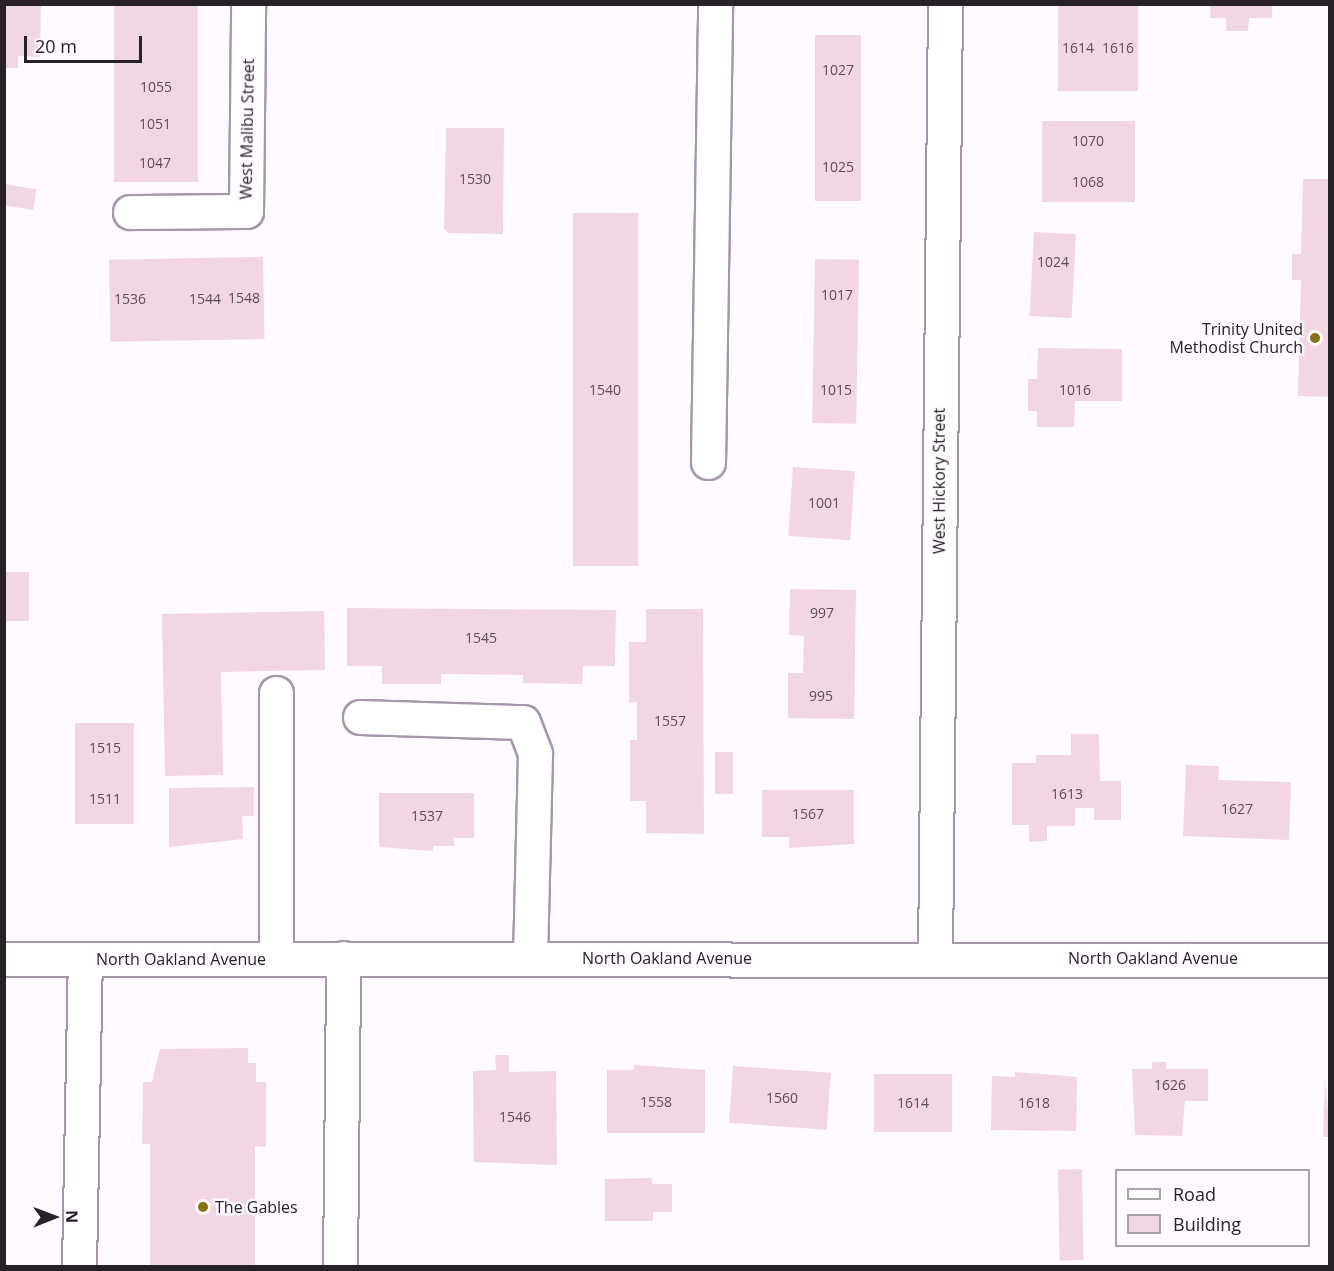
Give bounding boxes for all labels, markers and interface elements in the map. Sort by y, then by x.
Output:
scale bar [27,24,146,62]
text: 20 m [35,34,77,58]
house number: 1614 [1062,40,1094,56]
house number: 1616 [1102,40,1134,56]
street label: West Malibu Street [236,58,258,200]
house number: 1027 [822,62,854,78]
house number: 1055 [140,79,172,95]
house number: 1051 [139,116,171,132]
house number: 1070 [1072,133,1104,149]
house number: 1047 [139,155,171,171]
house number: 1025 [822,159,854,175]
house number: 1530 [459,171,491,187]
house number: 1068 [1072,174,1104,190]
house number: 1024 [1037,254,1069,270]
house number: 1017 [821,287,853,303]
house number: 1548 [228,290,260,306]
house number: 1536 [114,291,146,307]
house number: 1544 [189,291,221,307]
place label: Trinity United Methodist Church [1169,319,1303,357]
marker: Trinity United Methodist Church [1308,331,1322,345]
house number: 1540 [589,382,621,398]
house number: 1015 [820,382,852,398]
house number: 1016 [1059,382,1091,398]
street label: West Hickory Street [929,408,949,554]
house number: 1001 [808,495,840,511]
house number: 997 [810,605,834,621]
house number: 1545 [465,630,497,646]
house number: 995 [809,688,833,704]
house number: 1557 [654,713,686,729]
house number: 1515 [89,740,121,756]
house number: 1613 [1051,786,1083,802]
house number: 1511 [89,791,121,807]
house number: 1627 [1221,801,1253,817]
house number: 1567 [792,806,824,822]
house number: 1537 [411,808,443,824]
street label: North Oakland Avenue [582,948,752,968]
street label: North Oakland Avenue [1068,948,1238,968]
street label: North Oakland Avenue [96,949,266,969]
house number: 1626 [1154,1077,1186,1093]
house number: 1560 [766,1090,798,1106]
house number: 1558 [640,1094,672,1110]
house number: 1614 [897,1095,929,1111]
house number: 1618 [1018,1095,1050,1111]
house number: 1546 [499,1109,531,1125]
legend [1115,1169,1310,1247]
text: Road [1173,1182,1216,1206]
north arrow [24,1187,84,1247]
place label: The Gables [215,1197,298,1217]
marker: The Gables [196,1200,210,1214]
text: N [61,1210,83,1223]
text: Building [1173,1212,1241,1236]

